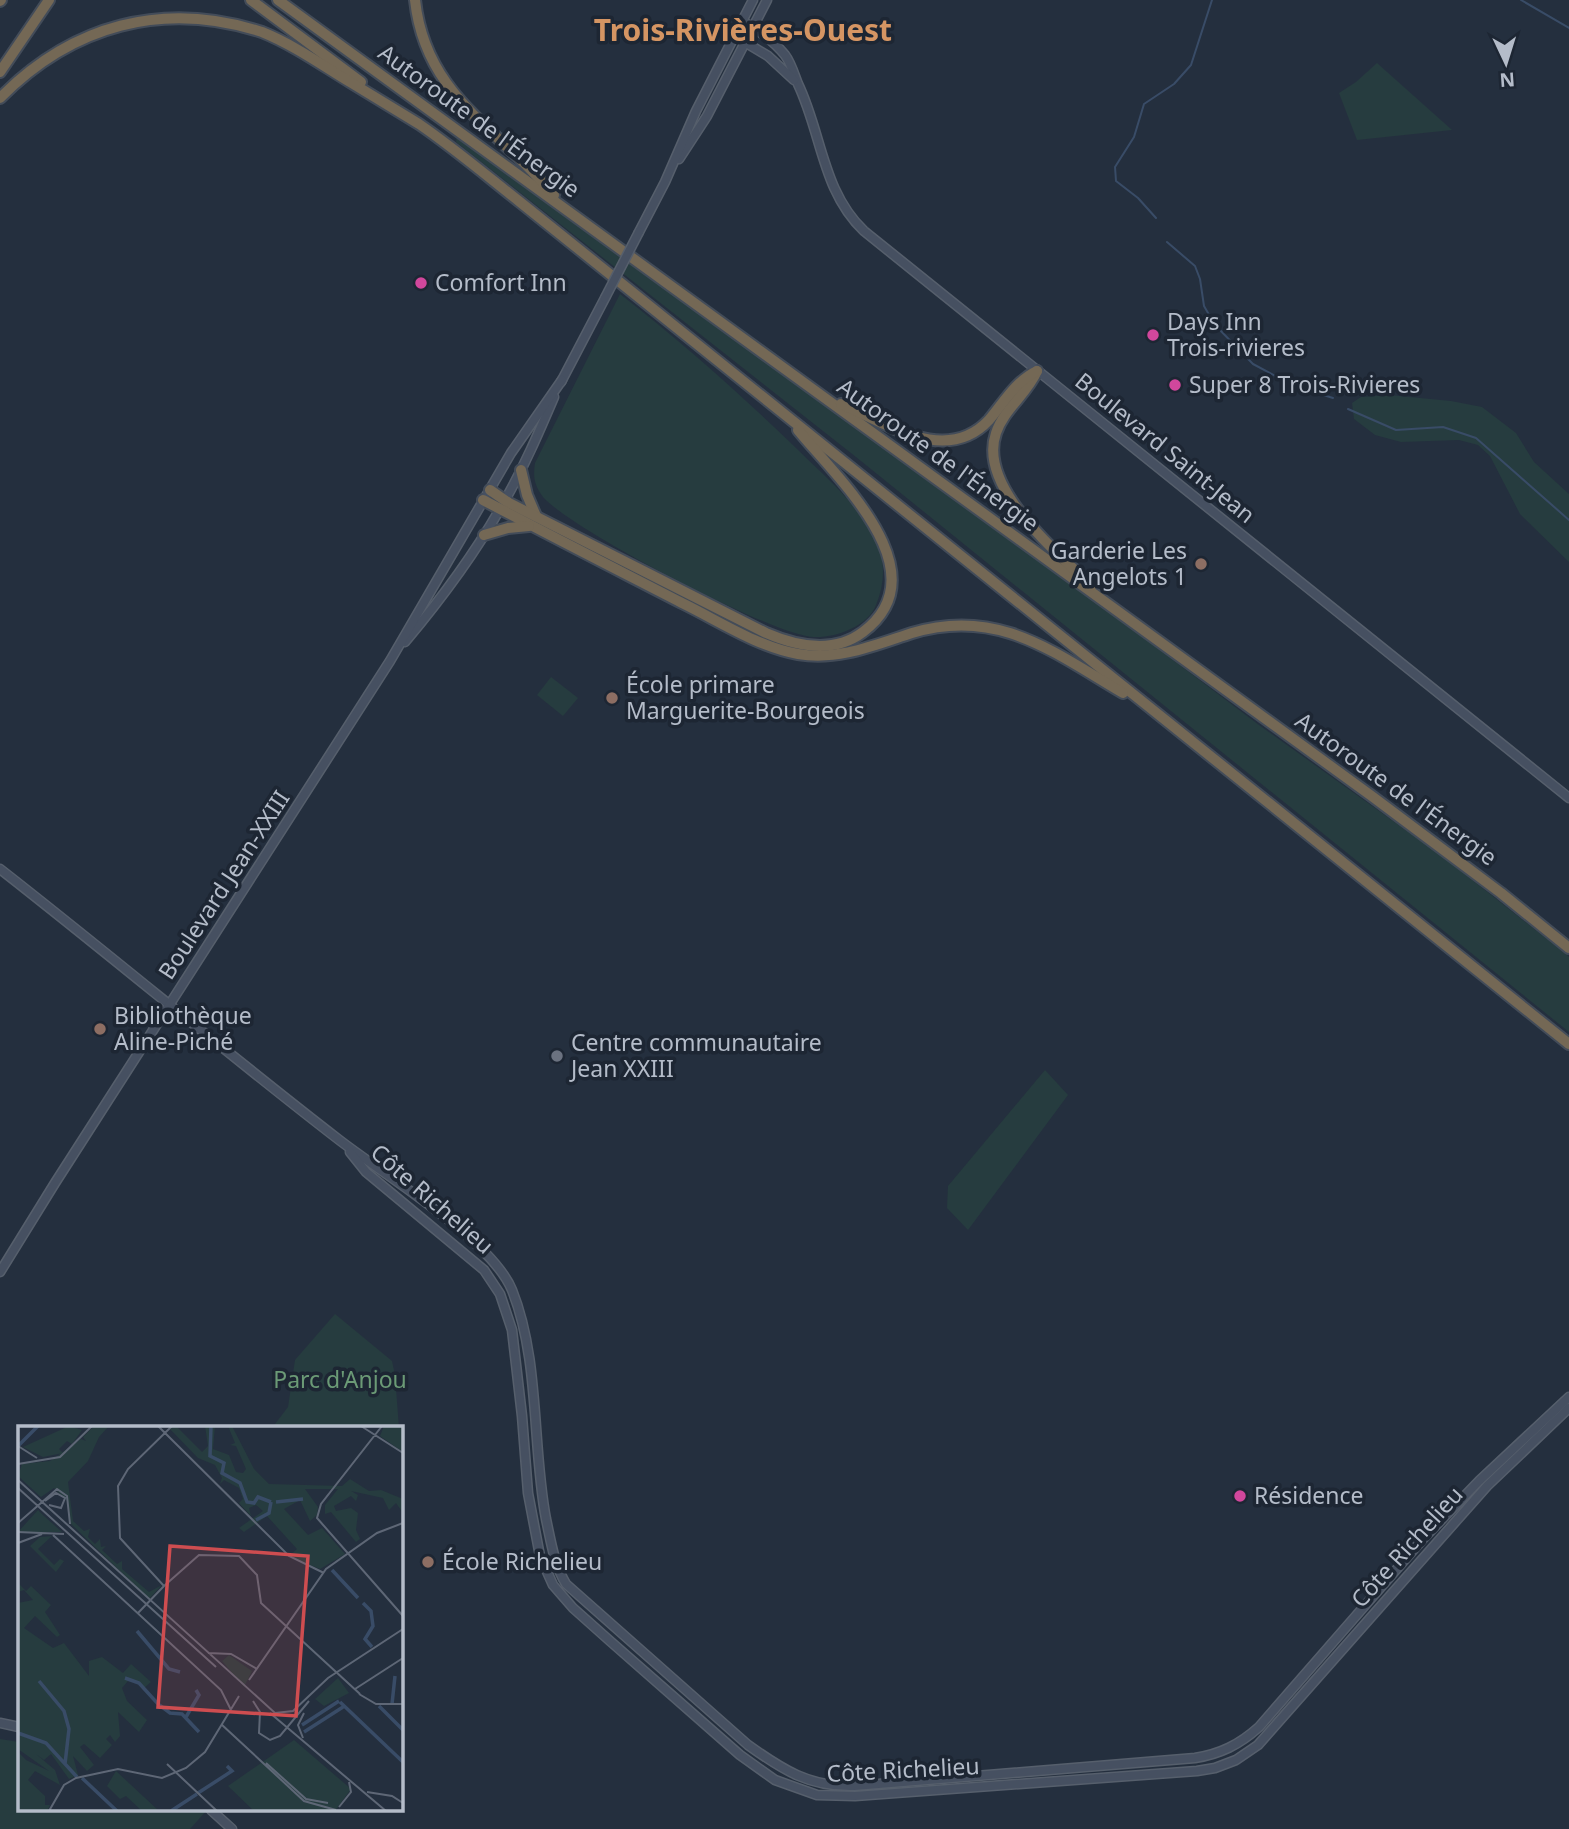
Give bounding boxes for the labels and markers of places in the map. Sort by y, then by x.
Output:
place label: Comfort Inn [435,266,567,298]
marker: Comfort Inn [413,275,429,291]
place label: Days Inn Trois-rivieres [1167,305,1305,363]
marker: Days Inn Trois-rivieres [1145,327,1161,343]
place label: Super 8 Trois-Rivieres [1189,368,1420,400]
marker: Super 8 Trois-Rivieres [1167,377,1183,393]
place label: Garderie Les Angelots 1 [1051,534,1187,592]
marker: Garderie Les Angelots 1 [1193,556,1209,572]
place label: École primare Marguerite-Bourgeois [626,668,865,726]
marker: École primare Marguerite-Bourgeois [604,690,620,706]
place label: Bibliothèque Aline-Piché [114,999,252,1057]
marker: Bibliothèque Aline-Piché [92,1021,108,1037]
place label: Centre communautaire Jean XXIII [569,1026,822,1084]
marker: Centre communautaire Jean XXIII [549,1048,565,1064]
place label: Résidence [1254,1479,1364,1511]
marker: Résidence [1232,1488,1248,1504]
place label: École Richelieu [442,1545,602,1577]
marker: École Richelieu [420,1554,436,1570]

